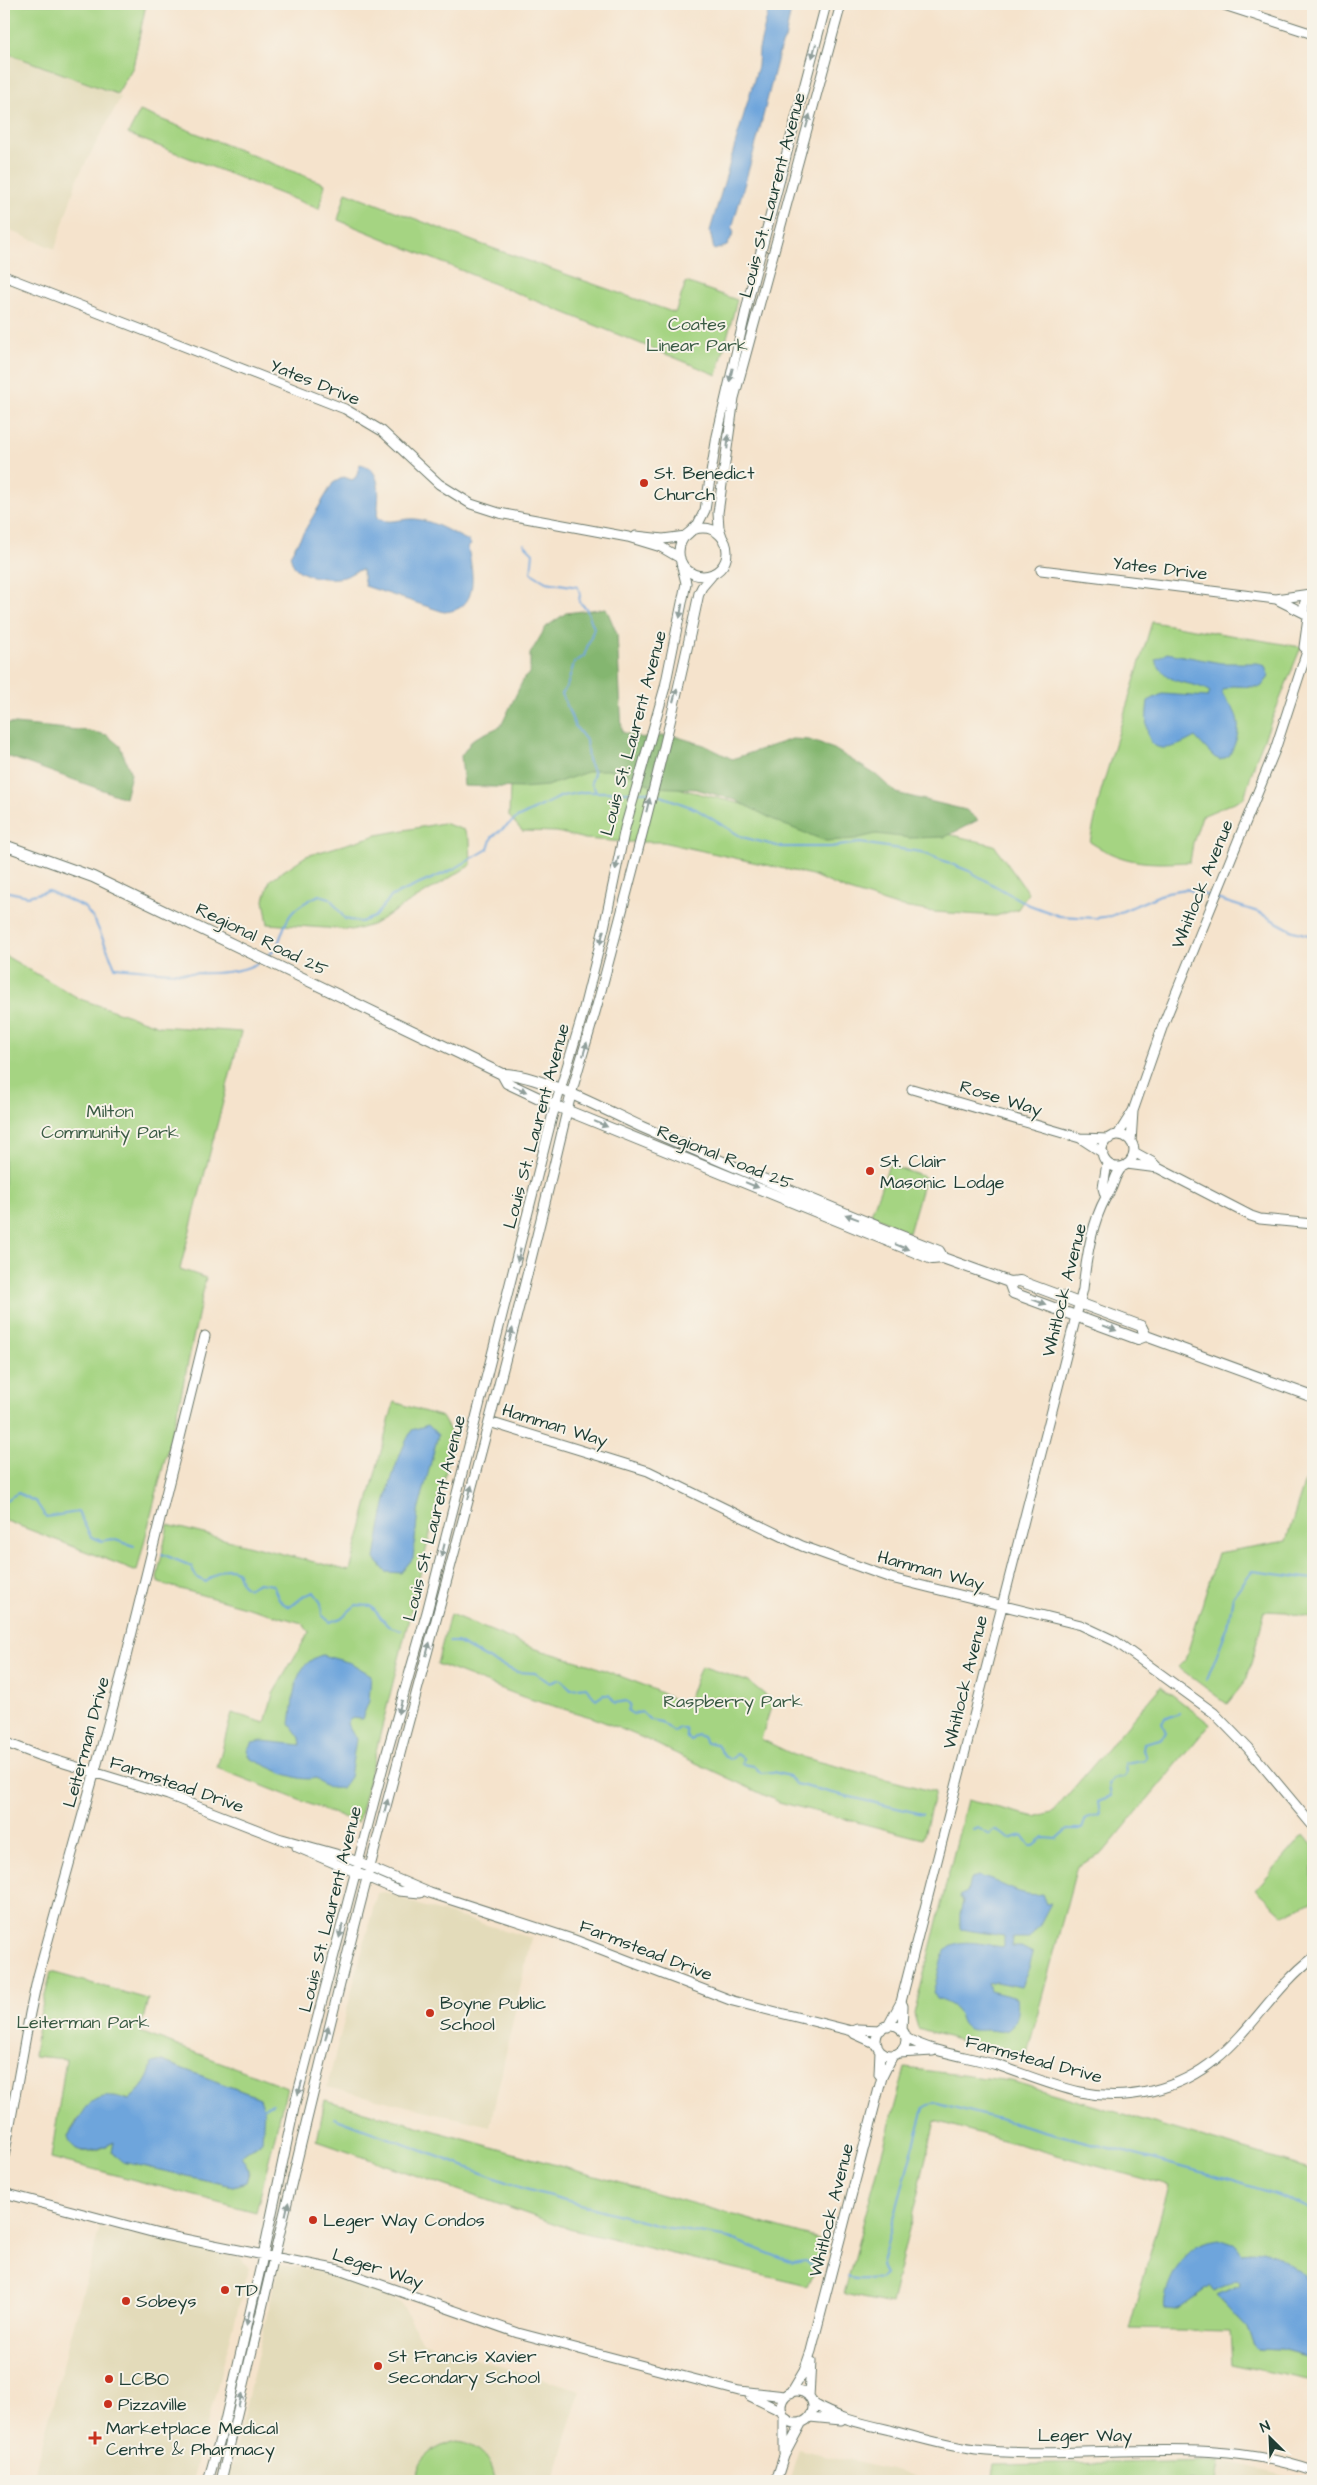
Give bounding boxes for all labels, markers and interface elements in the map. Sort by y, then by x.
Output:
one-way arrow [810,43,818,58]
street label: Louis St. Laurent Avenue [733,89,812,301]
one-way arrow [805,114,813,129]
park label: Coates Linear Park [646,312,748,358]
street label: Yates Drive [266,353,364,412]
one-way arrow [727,367,735,382]
one-way arrow [724,434,732,450]
place label: St. Benedict Church [654,461,755,507]
marker: St. Benedict Church [638,477,650,489]
street label: Yates Drive [1111,550,1209,587]
one-way arrow [677,603,685,618]
street label: Louis St. Laurent Avenue [594,627,673,839]
one-way arrow [671,688,679,703]
one-way arrow [645,797,653,812]
street label: Whitlock Avenue [1165,816,1240,952]
one-way arrow [613,856,621,871]
street label: Regional Road 25 [191,897,332,983]
one-way arrow [598,930,606,945]
street label: Louis St. Laurent Avenue [497,1020,576,1232]
one-way arrow [582,1041,590,1056]
street label: Rose Way [956,1074,1045,1124]
one-way arrow [512,1085,527,1093]
park label: Milton Community Park [41,1099,179,1146]
street label: Regional Road 25 [653,1119,797,1197]
one-way arrow [594,1120,608,1128]
place label: St. Clair Masonic Lodge [880,1149,1005,1196]
marker: St. Clair Masonic Lodge [864,1165,876,1177]
one-way arrow [745,1182,759,1190]
one-way arrow [844,1213,859,1221]
street label: Whitlock Avenue [1036,1220,1093,1360]
one-way arrow [895,1243,910,1251]
one-way arrow [514,1247,522,1262]
one-way arrow [1032,1298,1047,1306]
one-way arrow [1103,1325,1118,1332]
one-way arrow [507,1327,515,1342]
street label: Hamman Way [499,1398,611,1454]
street label: Louis St. Laurent Avenue [397,1412,472,1624]
one-way arrow [466,1485,474,1500]
one-way arrow [439,1543,447,1558]
street label: Hamman Way [875,1544,987,1598]
street label: Whitlock Avenue [937,1612,994,1752]
one-way arrow [424,1642,432,1657]
street label: Leiterman Drive [57,1674,116,1810]
park label: Raspberry Park [663,1689,803,1715]
one-way arrow [396,1699,404,1714]
street label: Farmstead Drive [106,1750,248,1819]
one-way arrow [382,1799,390,1814]
street label: Louis St. Laurent Avenue [293,1803,368,2015]
street label: Farmstead Drive [576,1914,716,1987]
one-way arrow [337,1924,345,1939]
place label: Boyne Public School [440,1991,546,2037]
marker: Boyne Public School [424,2007,436,2019]
park label: Leiterman Park [17,2010,149,2035]
one-way arrow [323,2026,331,2041]
street label: Farmstead Drive [963,2029,1105,2090]
one-way arrow [295,2081,303,2096]
street label: Whitlock Avenue [803,2140,860,2280]
one-way arrow [283,2200,291,2216]
place label: Leger Way Condos [323,2208,485,2234]
marker: Leger Way Condos [307,2214,319,2226]
street label: Leger Way [329,2242,427,2296]
place label: TD [235,2278,258,2303]
marker: TD [219,2284,231,2296]
place label: Sobeys [136,2289,196,2315]
marker: Sobeys [120,2295,132,2307]
one-way arrow [244,2311,252,2326]
place label: St Francis Xavier Secondary School [388,2344,540,2391]
marker: St Francis Xavier Secondary School [372,2360,384,2372]
place label: LCBO [119,2367,169,2392]
marker: LCBO [103,2373,115,2385]
place label: Pizzaville [118,2392,187,2417]
one-way arrow [236,2392,244,2407]
marker: Pizzaville [102,2398,114,2410]
north arrow [1244,2412,1294,2462]
place label: Marketplace Medical Centre & Pharmacy [106,2416,279,2463]
text: N [1257,2416,1273,2438]
street label: Leger Way [1038,2423,1132,2449]
marker: Marketplace Medical Centre & Pharmacy [88,2431,102,2445]

